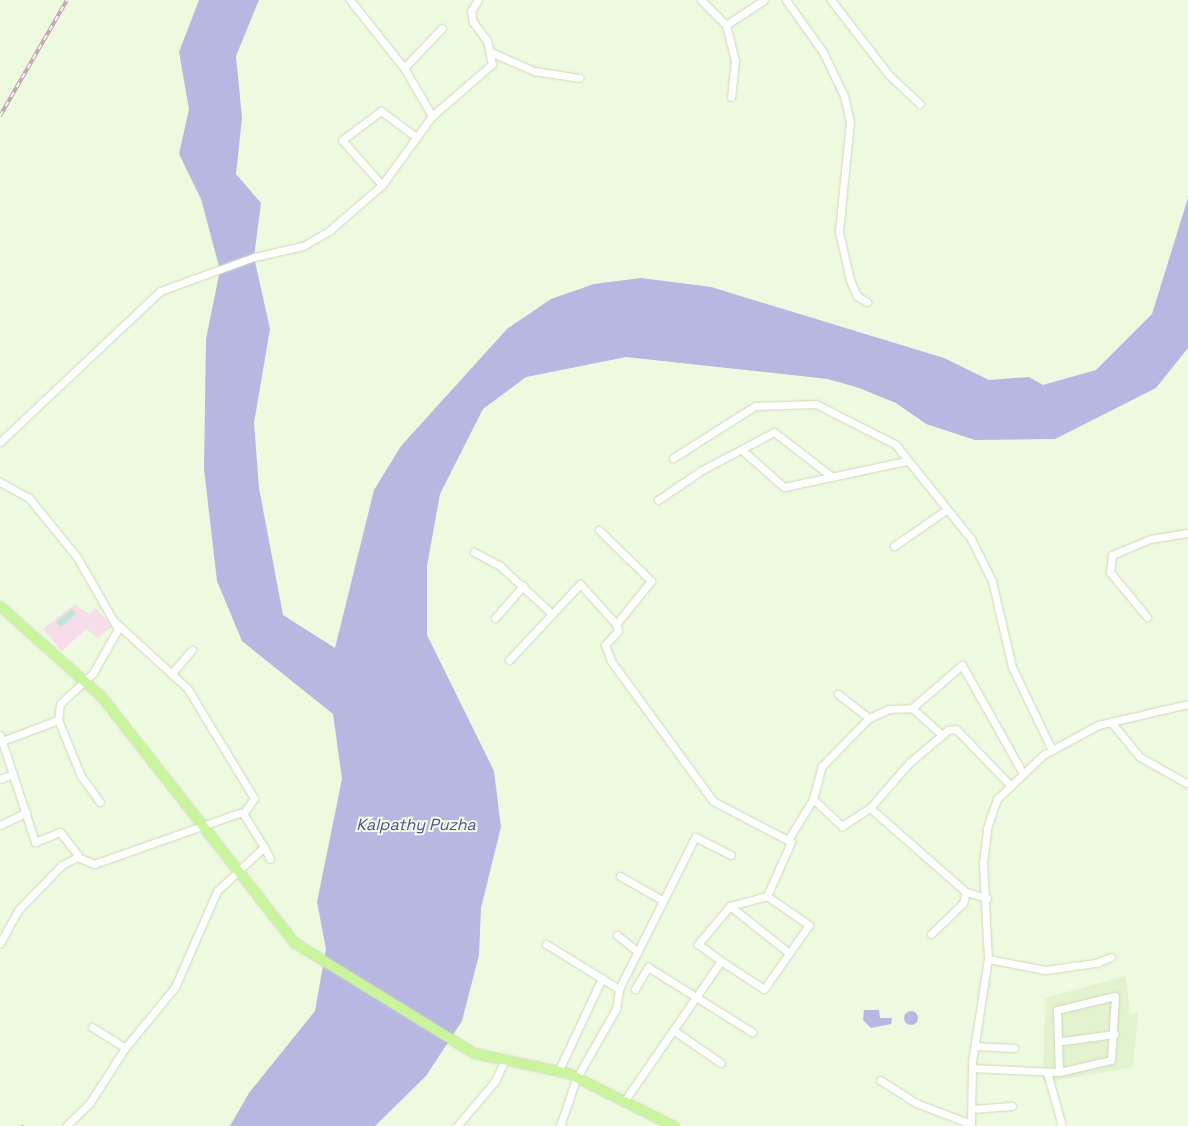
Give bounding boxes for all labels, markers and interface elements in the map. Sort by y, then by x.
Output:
water label: Kalpathy Puzha [356,815,476,835]

